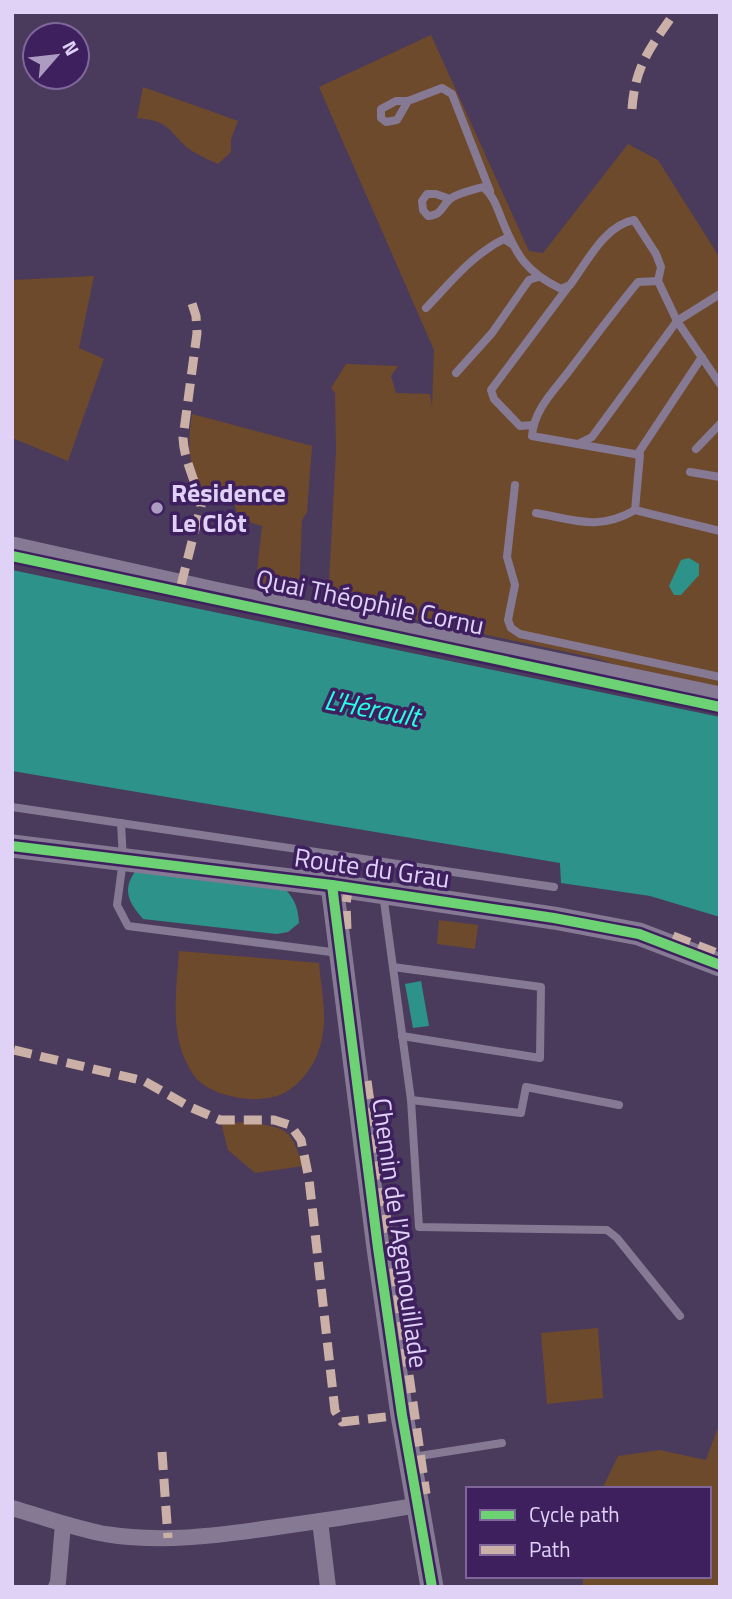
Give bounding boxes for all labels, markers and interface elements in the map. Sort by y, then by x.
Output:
north arrow [21,21,91,91]
text: N [56,35,87,60]
place label: Résidence Le Clôt [171,473,286,542]
marker: Résidence Le Clôt [149,500,165,516]
street label: Quai Théophile Cornu [252,558,488,645]
water label: L'Hérault [321,677,426,738]
street label: Route du Grau [292,837,452,898]
street label: Chemin de l'Agenouillade [362,1095,439,1370]
legend [466,1487,711,1578]
text: Cycle path [529,1498,620,1530]
text: Path [529,1533,571,1565]

